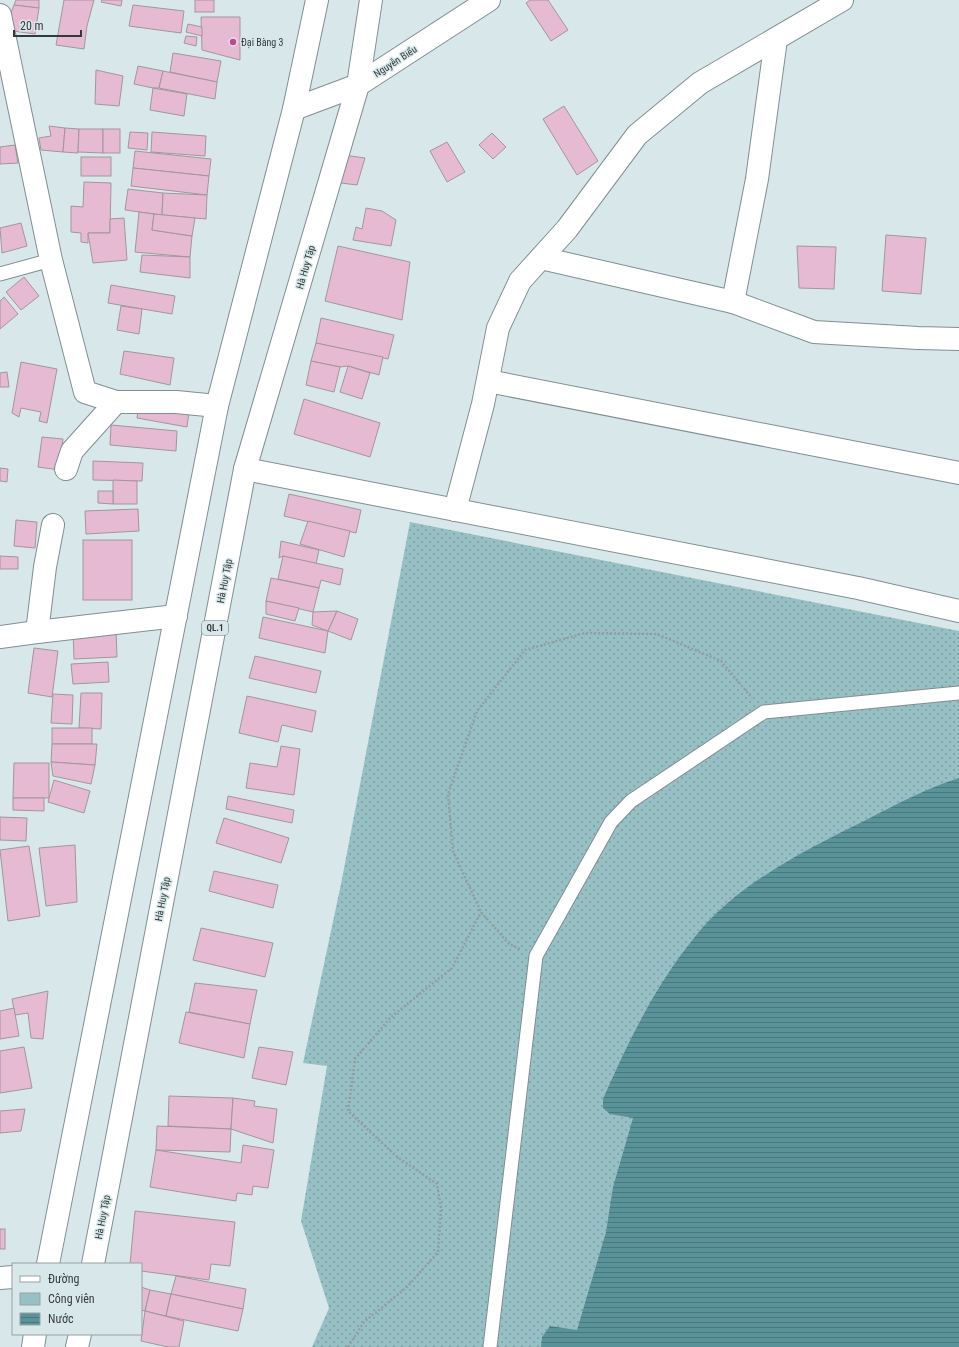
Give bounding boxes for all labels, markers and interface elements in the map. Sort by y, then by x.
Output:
scale bar [14,12,81,38]
text: 20 m [20,19,44,33]
marker: Đại Bàng 3 [228,37,238,47]
place label: Đại Bàng 3 [241,37,284,49]
street label: Nguyễn Biểu [371,42,419,79]
street label: Hà Huy Tập [294,244,318,291]
street label: Hà Huy Tập [215,558,235,604]
road number: QL.1 [202,621,228,635]
street label: Hà Huy Tập [153,876,173,922]
street label: Hà Huy Tập [93,1194,113,1240]
legend [12,1263,142,1335]
text: Đường [48,1272,79,1286]
text: Công viên [48,1292,95,1306]
text: Nước [48,1312,74,1326]

